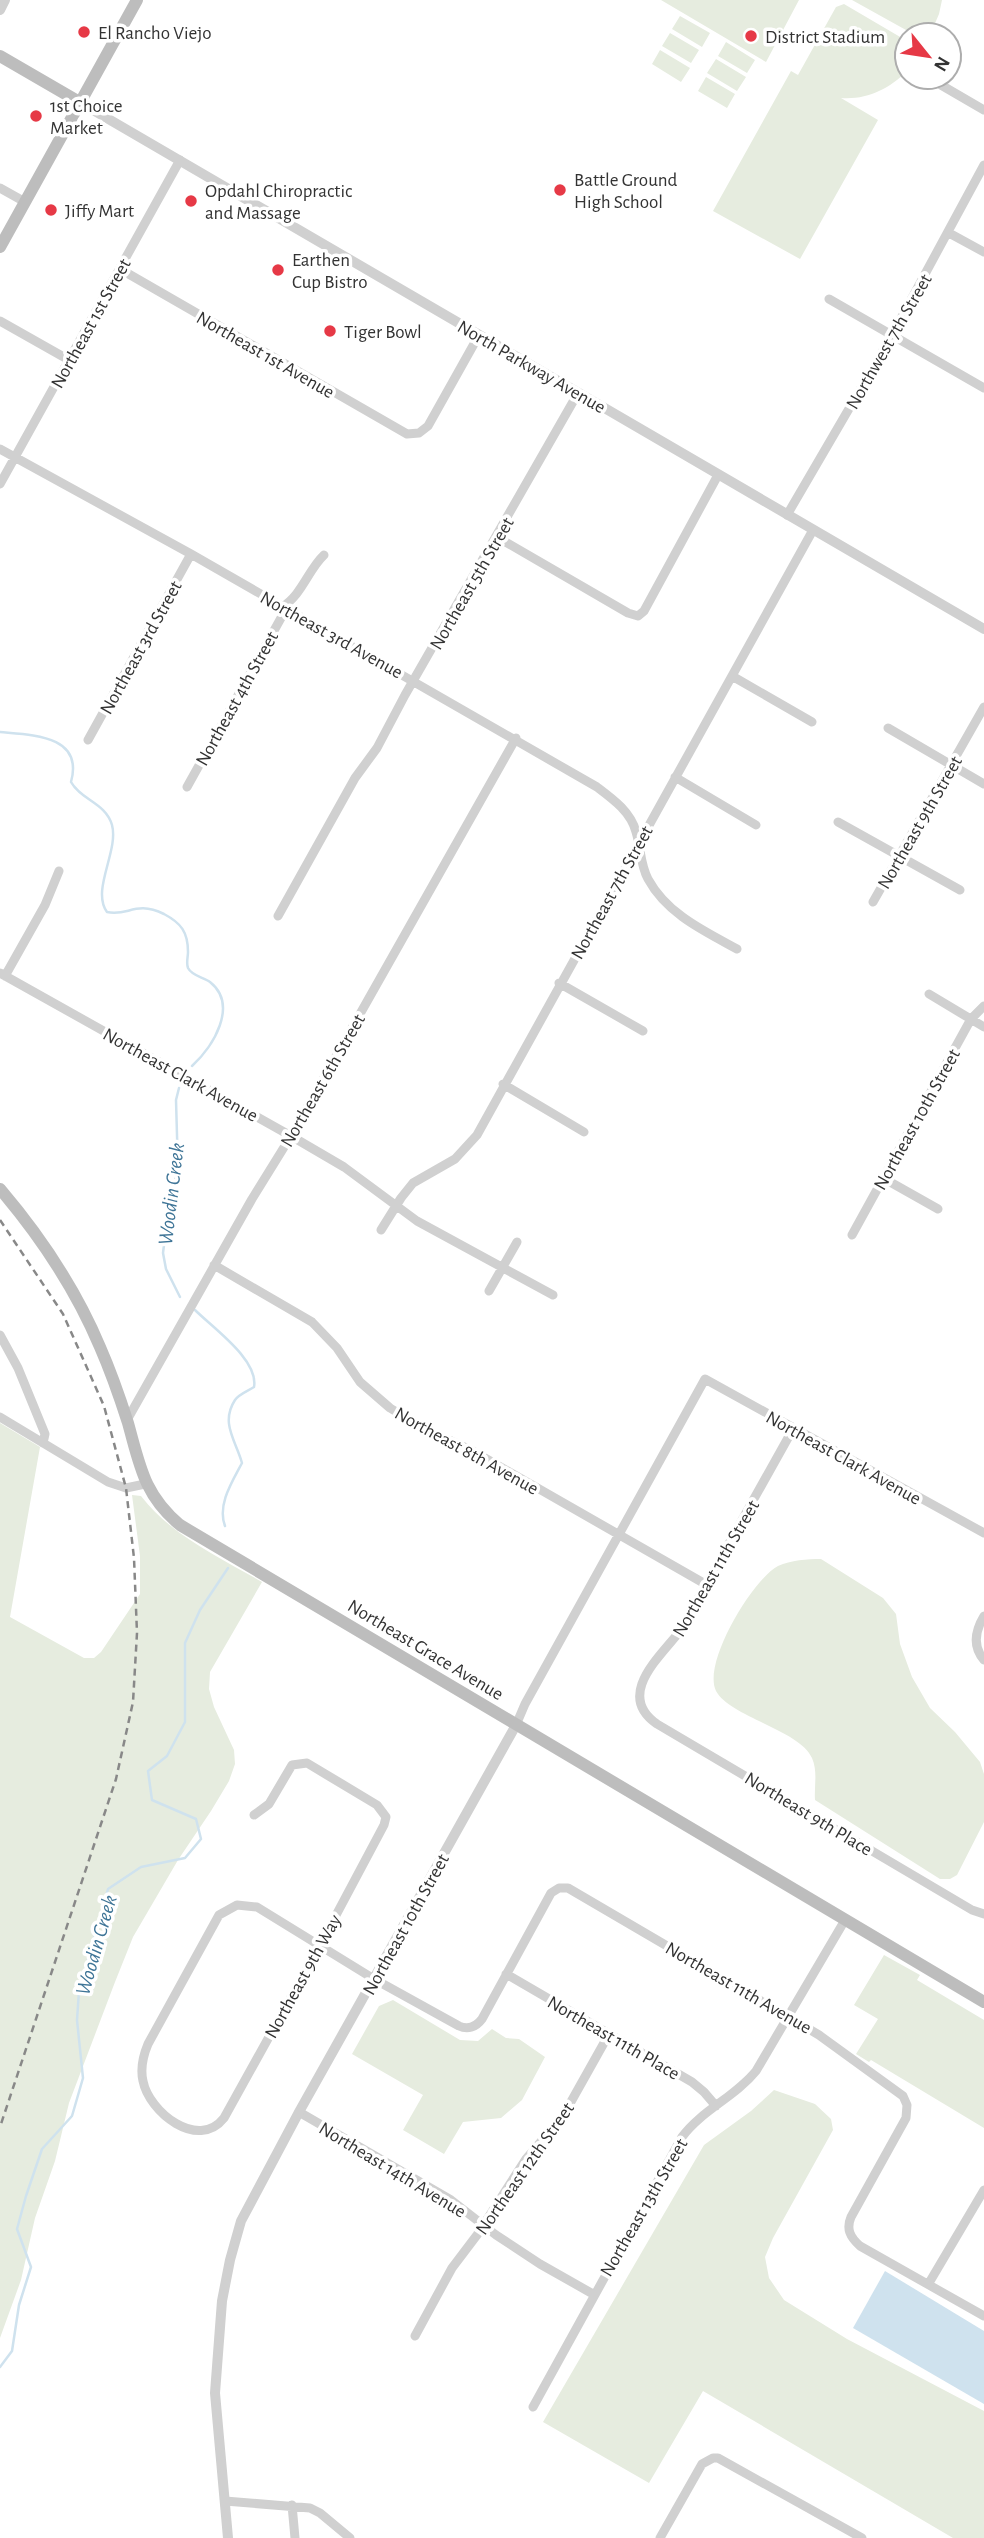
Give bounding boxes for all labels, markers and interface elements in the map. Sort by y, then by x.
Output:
north arrow [893,21,963,91]
marker: El Rancho Viejo [76,24,92,40]
place label: El Rancho Viejo [98,24,212,43]
marker: District Stadium [743,28,759,44]
place label: District Stadium [765,28,885,47]
text: N [930,53,953,74]
place label: 1st Choice Market [50,97,123,138]
marker: 1st Choice Market [28,108,44,124]
place label: Battle Ground High School [574,171,677,212]
place label: Opdahl Chiropractic and Massage [205,182,352,223]
marker: Battle Ground High School [552,182,568,198]
marker: Opdahl Chiropractic and Massage [183,193,199,209]
marker: Jiffy Mart [43,202,59,218]
place label: Jiffy Mart [65,202,134,221]
place label: Earthen Cup Bistro [292,251,367,292]
street label: Northeast 1st Street [48,256,135,392]
marker: Earthen Cup Bistro [270,262,286,278]
street label: Northwest 7th Street [843,271,936,413]
street label: Northeast 1st Avenue [193,308,337,402]
street label: North Parkway Avenue [454,317,608,417]
marker: Tiger Bowl [322,323,338,339]
place label: Tiger Bowl [344,323,422,342]
street label: Northeast 5th Street [427,514,518,653]
street label: Northeast 3rd Street [97,578,186,718]
street label: Northeast 3rd Avenue [257,588,406,682]
street label: Northeast 4th Street [193,628,282,769]
street label: Northeast 9th Street [874,753,966,893]
street label: Northeast 7th Street [568,823,657,963]
street label: Northeast 6th Street [277,1011,369,1151]
street label: Northeast Clark Avenue [100,1025,261,1126]
street label: Northeast 10th Street [871,1046,964,1193]
water label: Woodin Creek [155,1141,188,1247]
street label: Northeast 8th Avenue [391,1404,541,1499]
street label: Northeast Clark Avenue [763,1408,924,1509]
street label: Northeast 11th Street [669,1497,763,1640]
street label: Northeast Grace Avenue [344,1596,506,1704]
street label: Northeast 9th Place [741,1769,875,1860]
street label: Northeast 10th Street [360,1851,453,1998]
water label: Woodin Creek [72,1892,121,1998]
street label: Northeast 9th Way [262,1912,345,2042]
street label: Northeast 11th Avenue [662,1939,815,2038]
street label: Northeast 11th Place [544,1993,683,2084]
street label: Northeast 12th Street [473,2099,578,2238]
street label: Northeast 14th Avenue [315,2119,469,2222]
street label: Northeast 13th Street [597,2136,691,2280]

